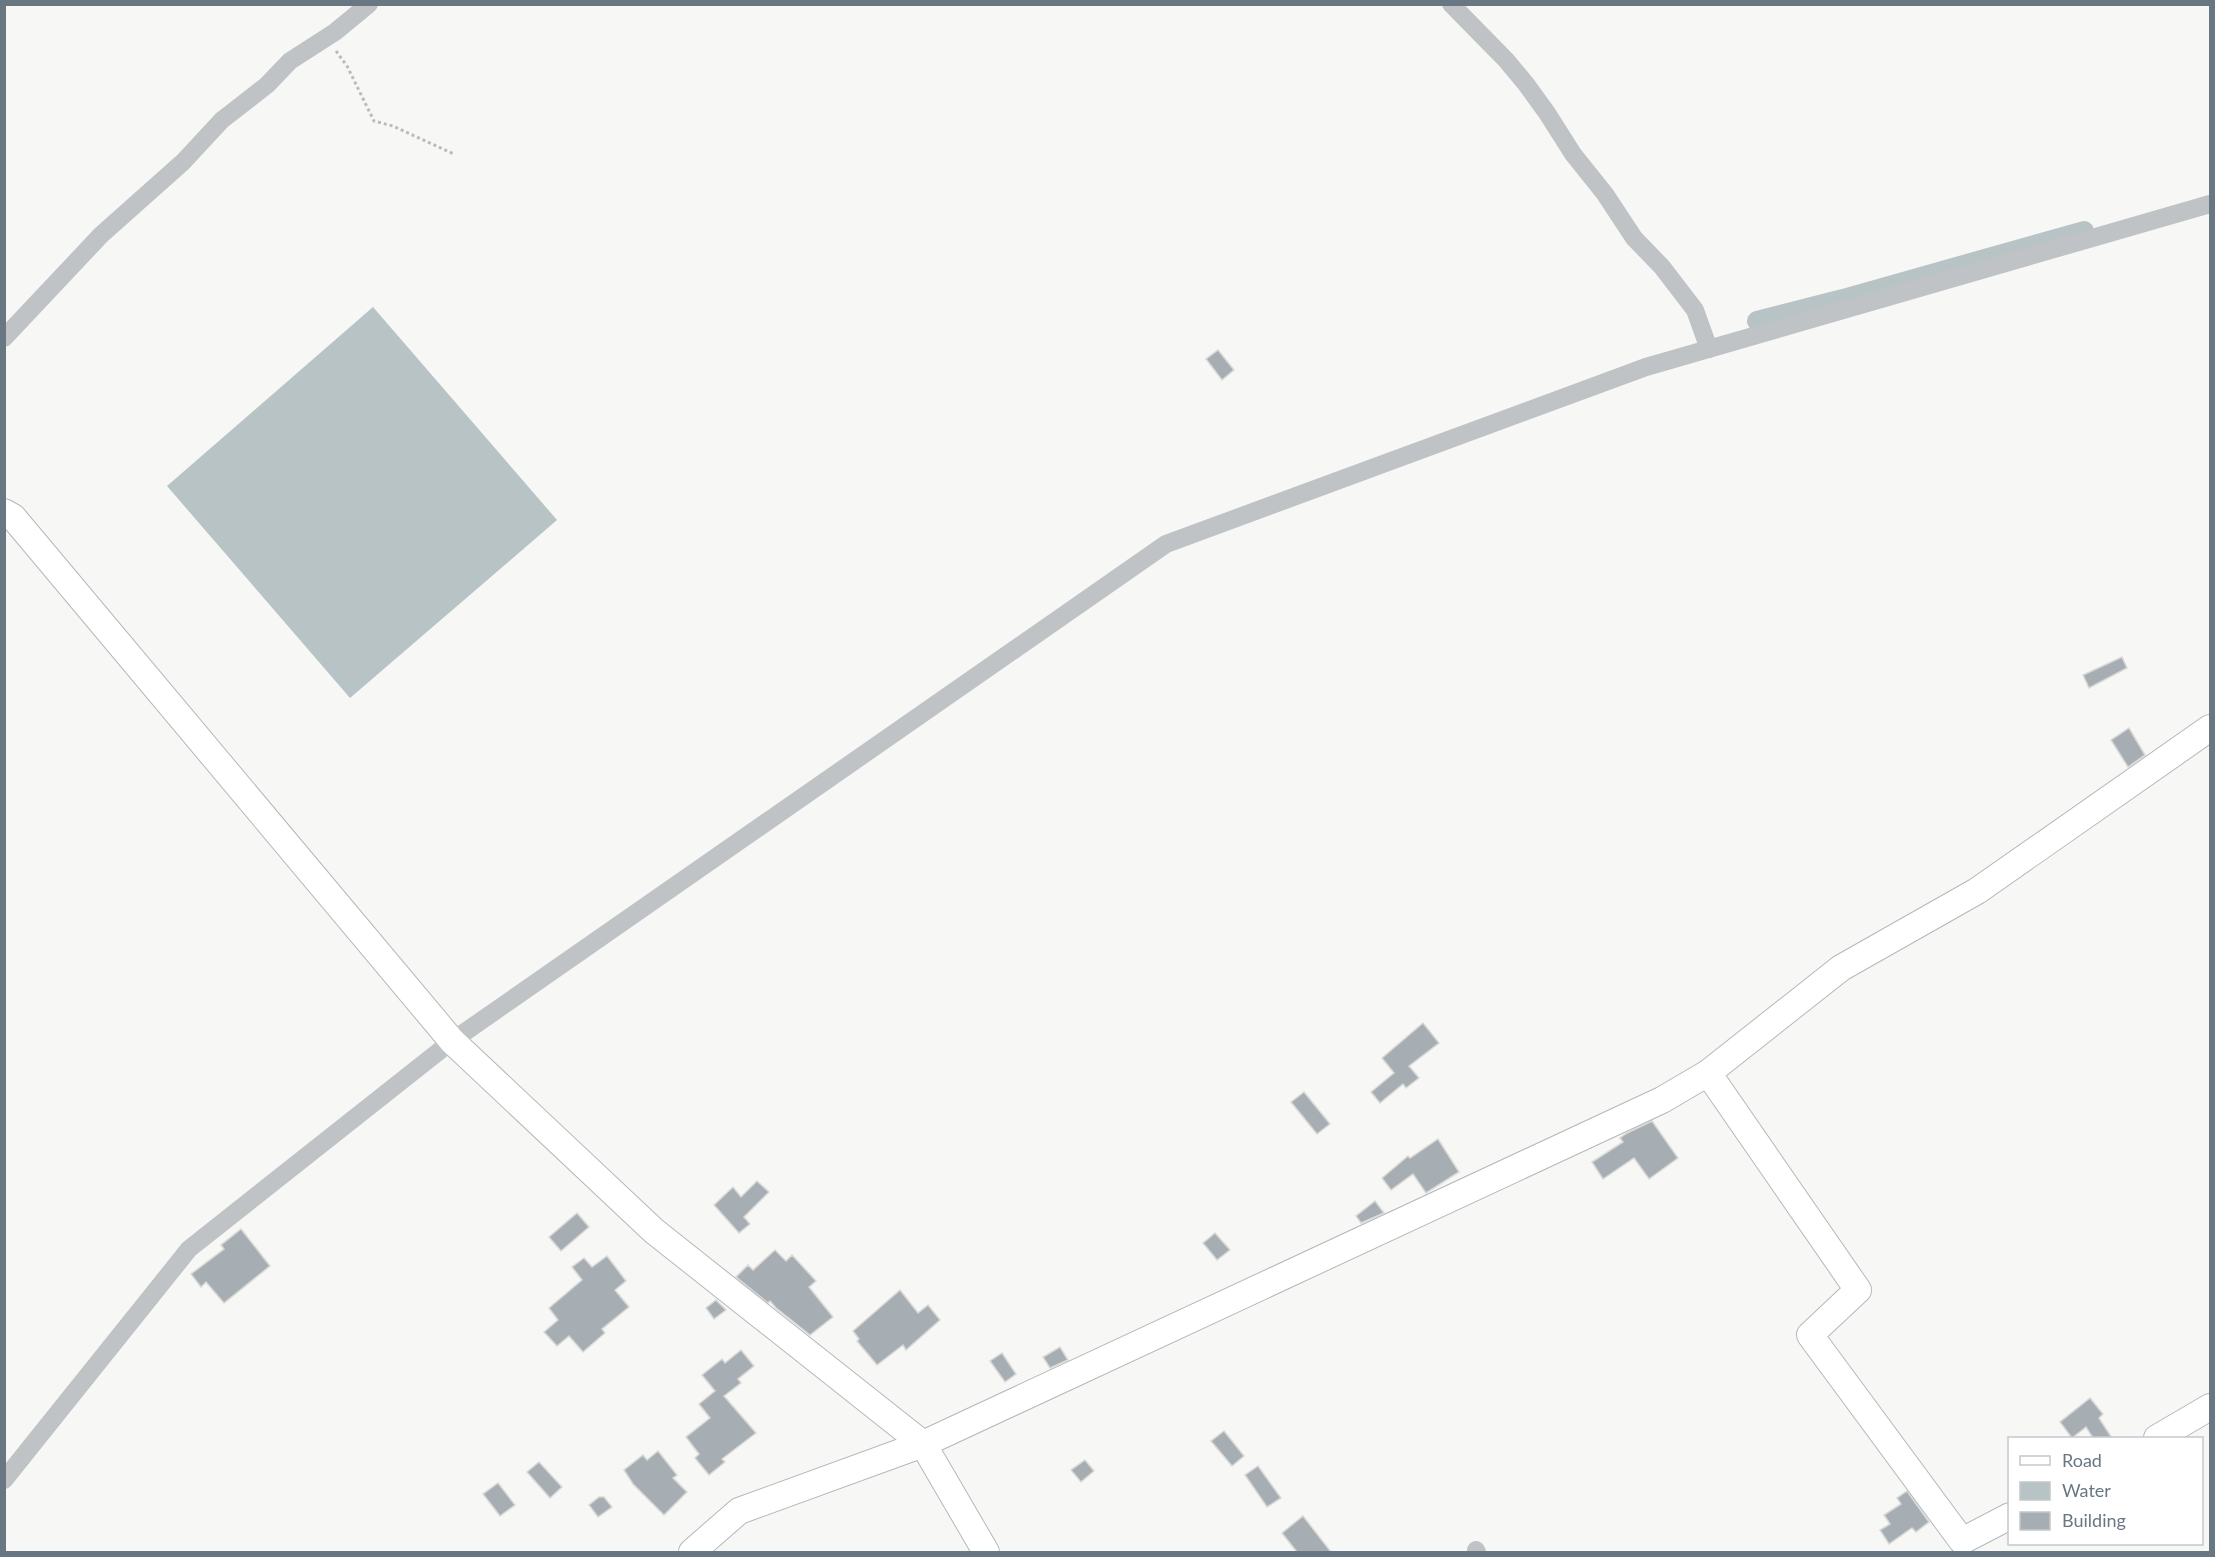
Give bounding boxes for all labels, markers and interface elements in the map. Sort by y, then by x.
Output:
legend [2008,1437,2203,1545]
text: Road [2062,1449,2102,1471]
text: Water [2062,1479,2111,1501]
text: Building [2062,1509,2126,1531]

